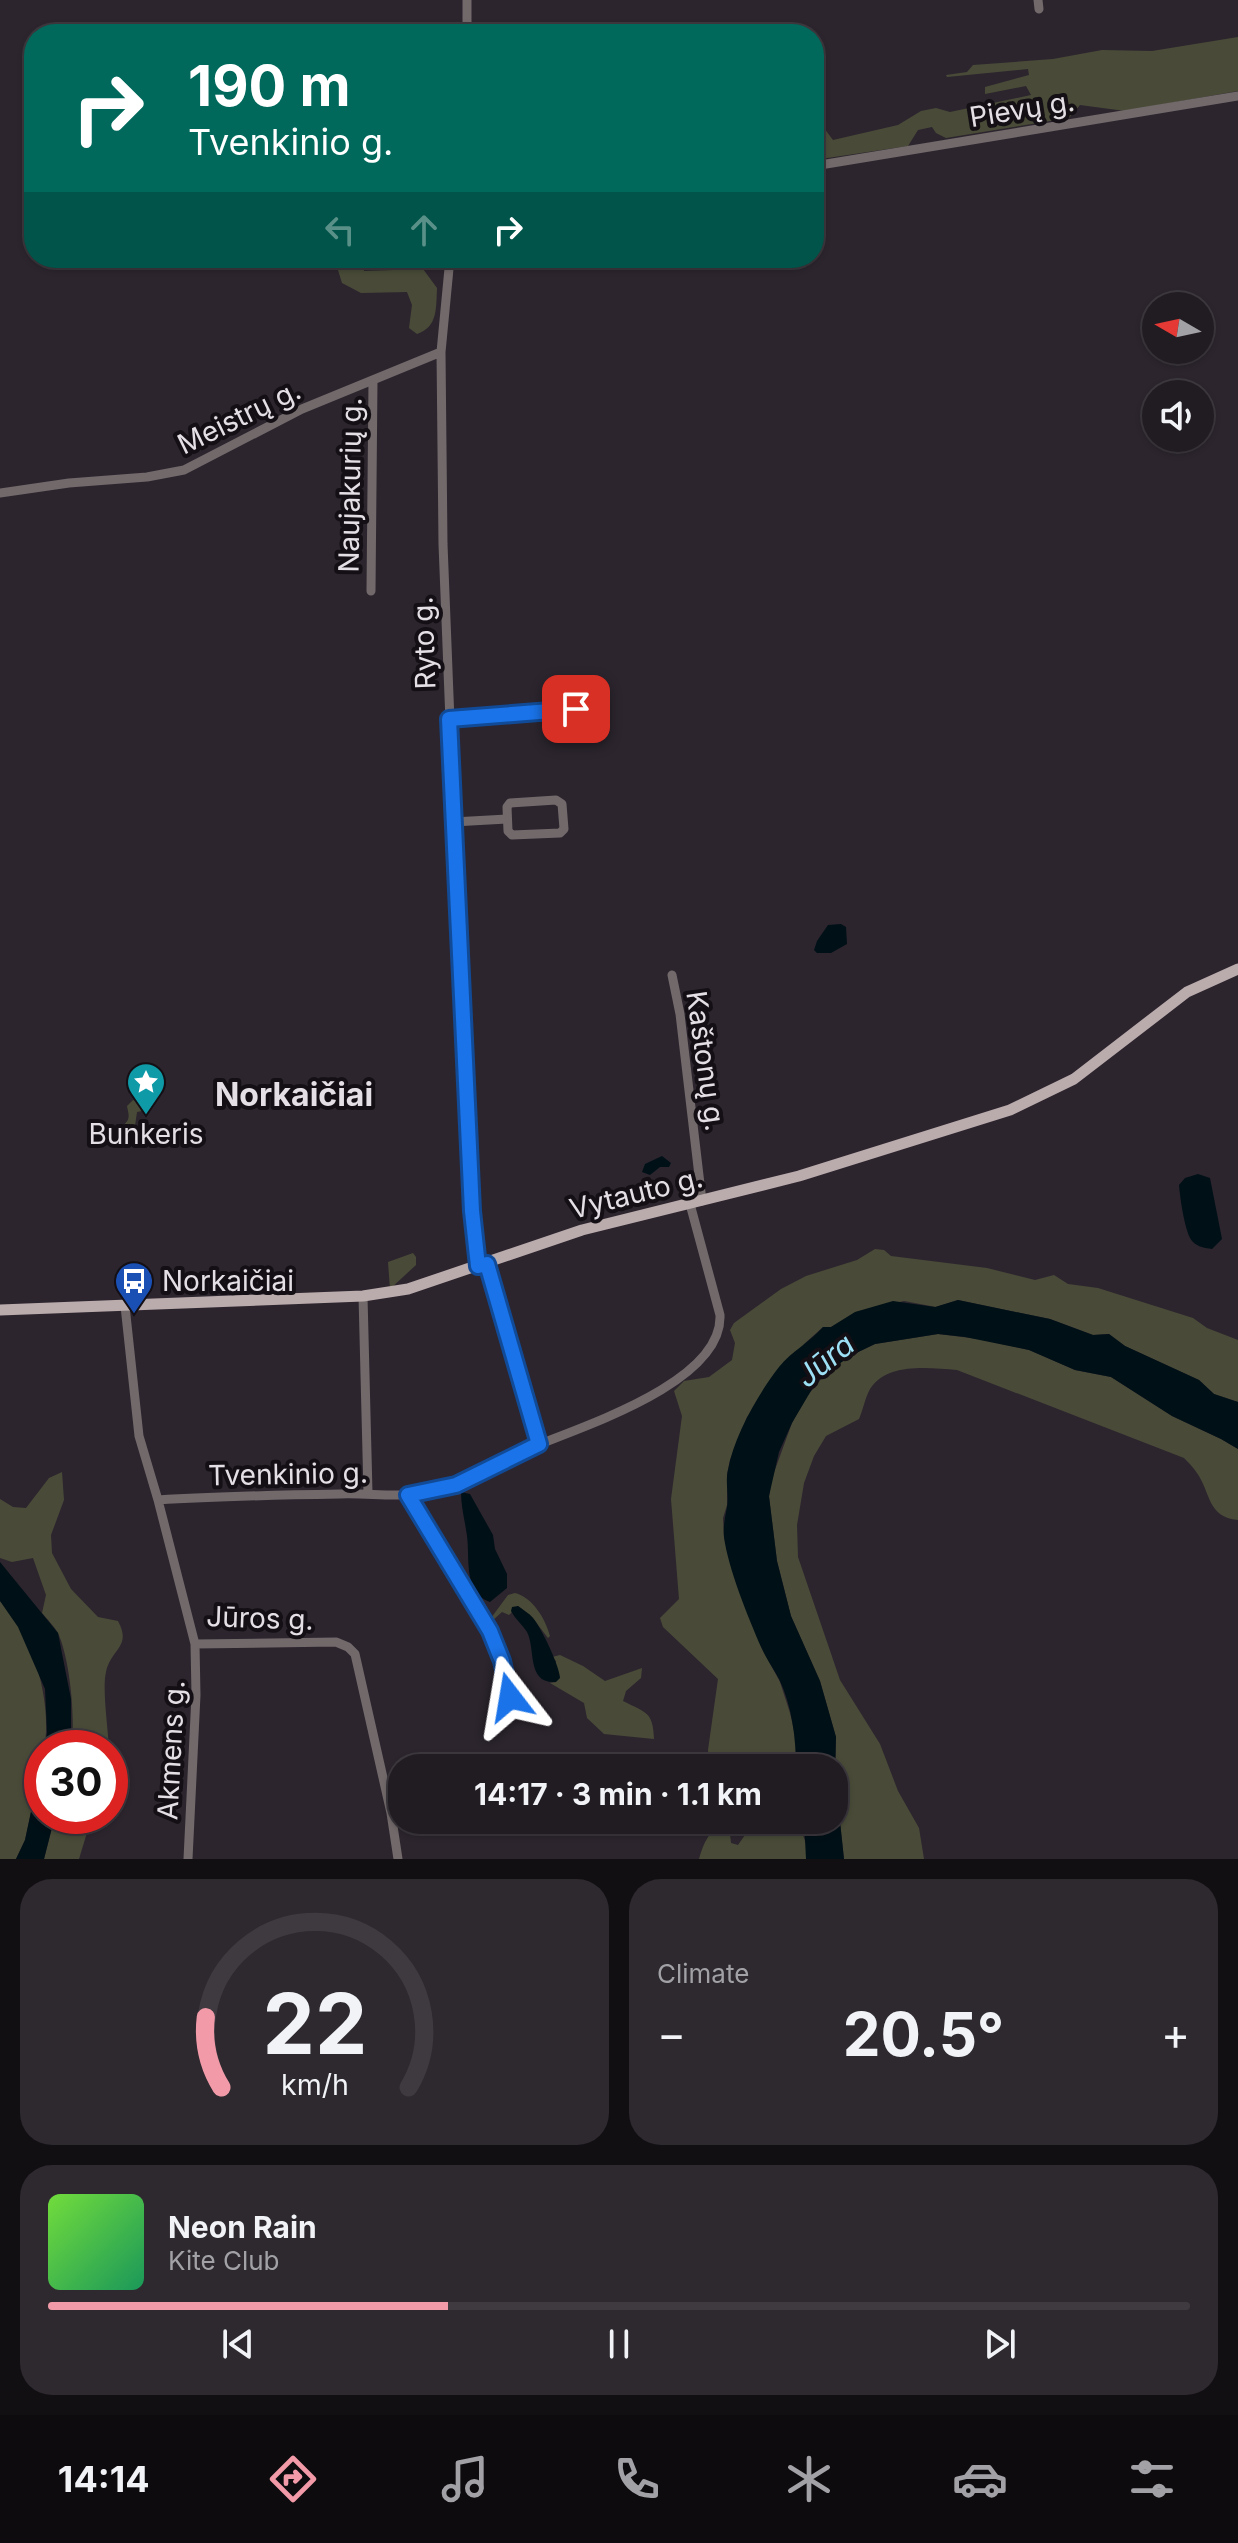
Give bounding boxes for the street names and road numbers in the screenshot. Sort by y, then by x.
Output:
street label: Pievų g. [967,84,1077,134]
street label: Meistrų g. [172,373,306,461]
street label: Naujakurių g. [331,397,369,573]
street label: Ryto g. [405,596,443,690]
street label: Kaštonų g. [679,989,733,1133]
street label: Vytauto g. [566,1160,706,1226]
street label: Tvenkinio g. [208,1456,368,1492]
street label: Jūros g. [206,1599,314,1637]
street label: Akmens g. [150,1679,192,1821]

